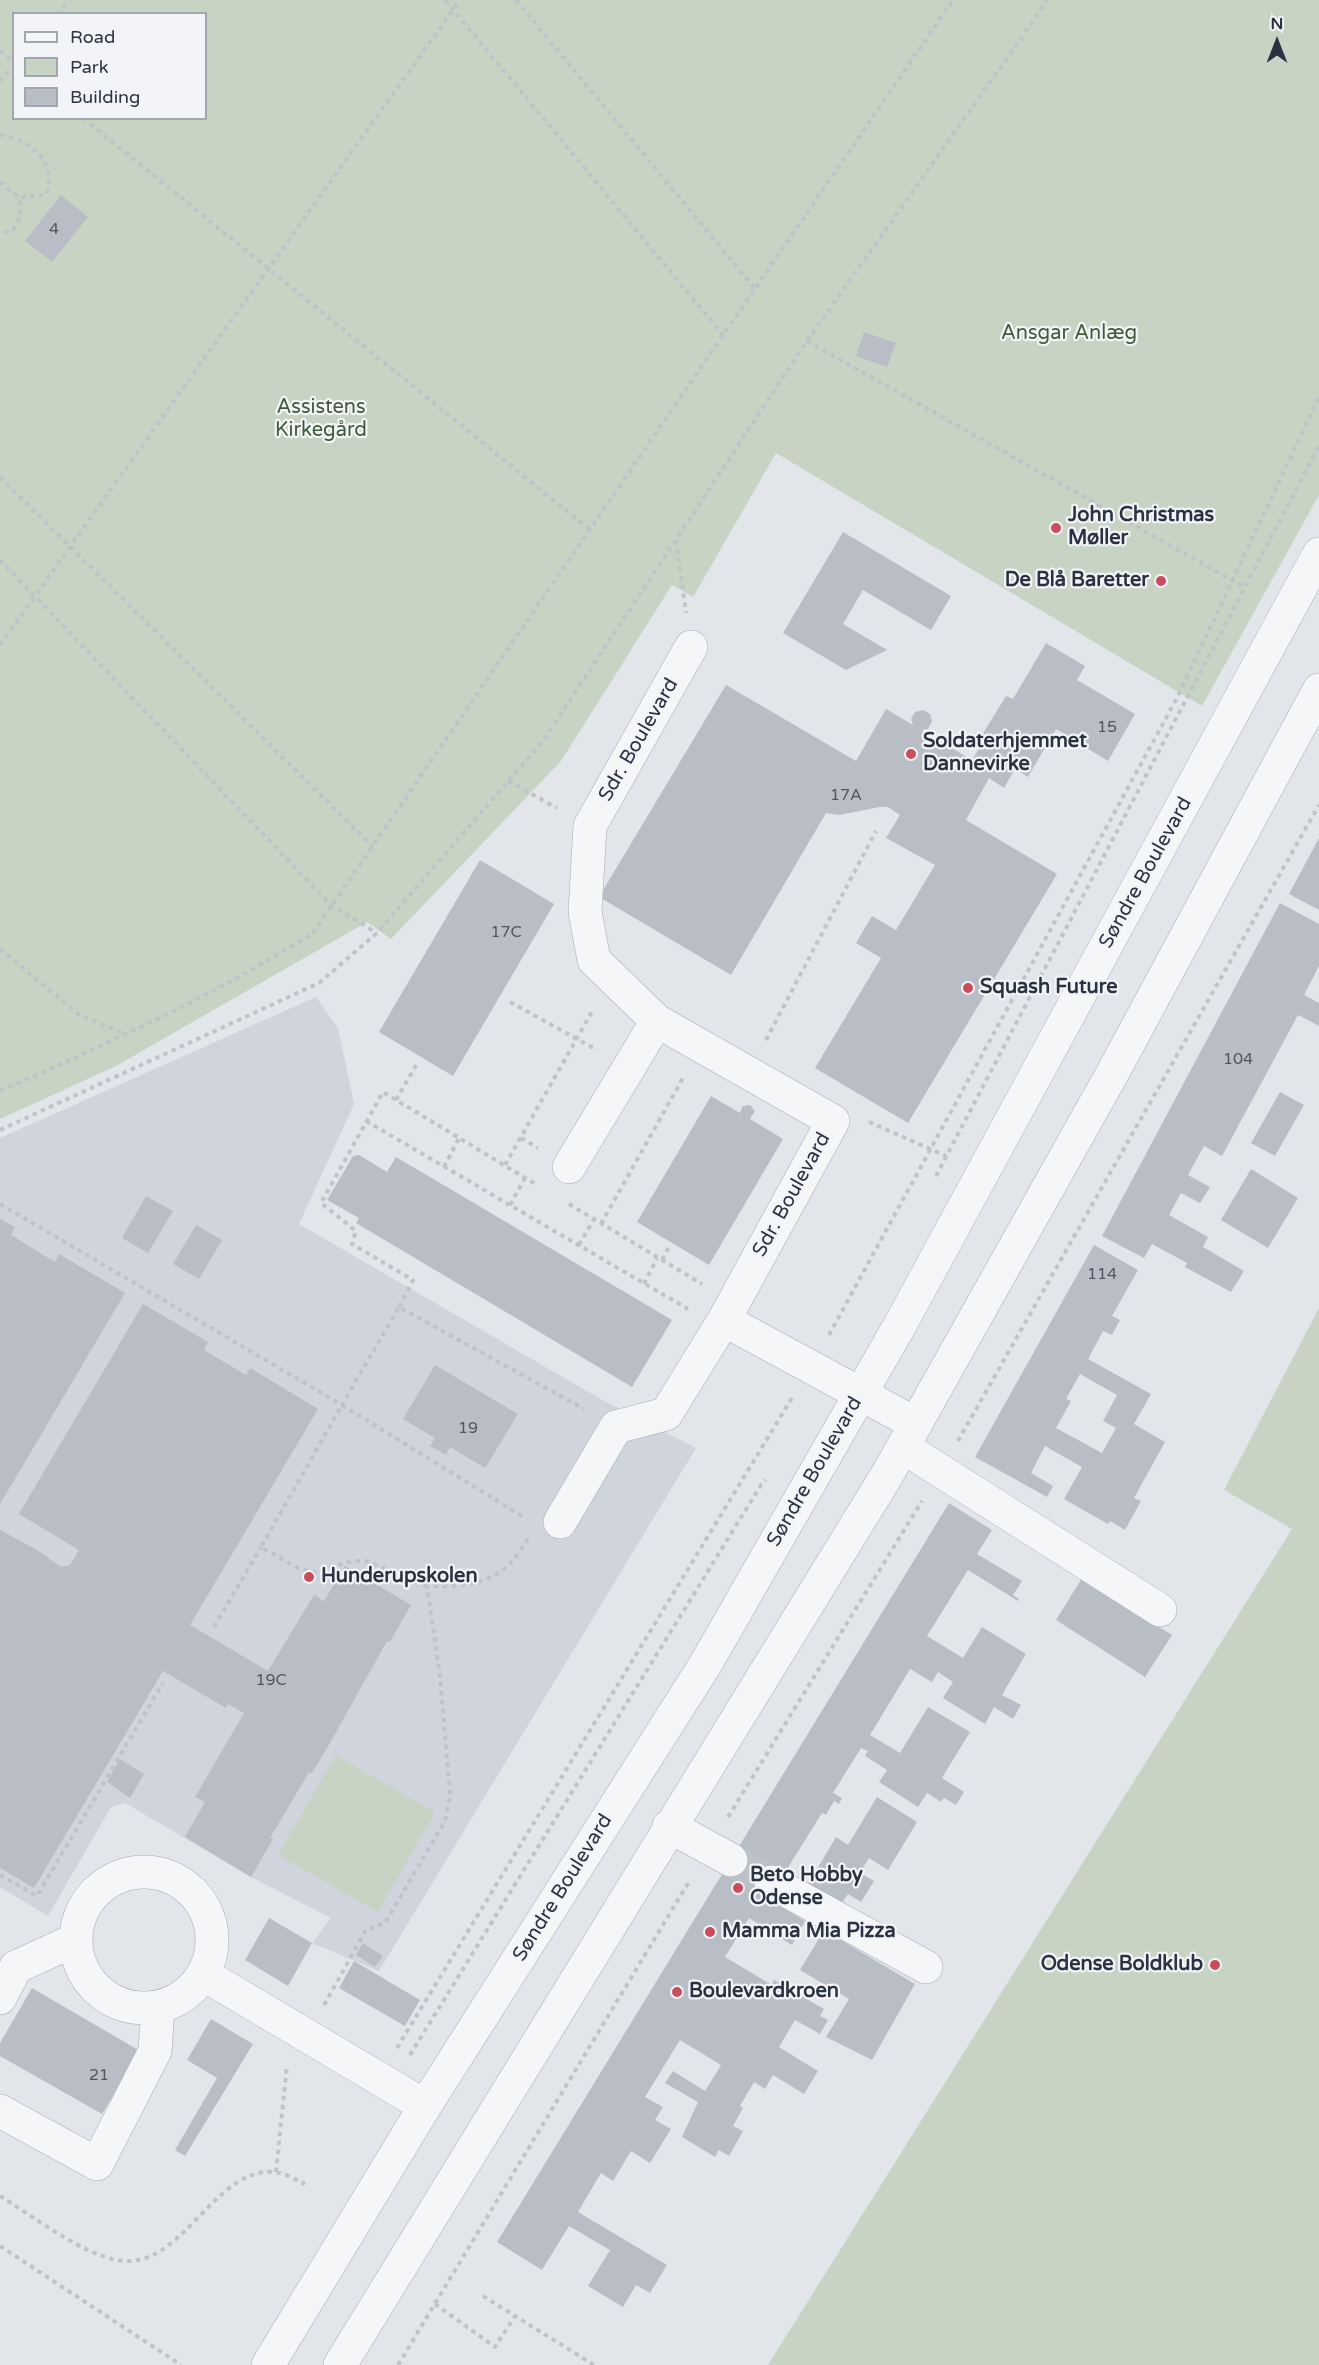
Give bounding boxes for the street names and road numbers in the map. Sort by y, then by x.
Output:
street label: Sdr. Boulevard [594,674,684,806]
street label: Søndre Boulevard [1094,793,1198,953]
street label: Sdr. Boulevard [748,1129,836,1261]
street label: Søndre Boulevard [762,1393,868,1551]
street label: Søndre Boulevard [508,1810,618,1966]

